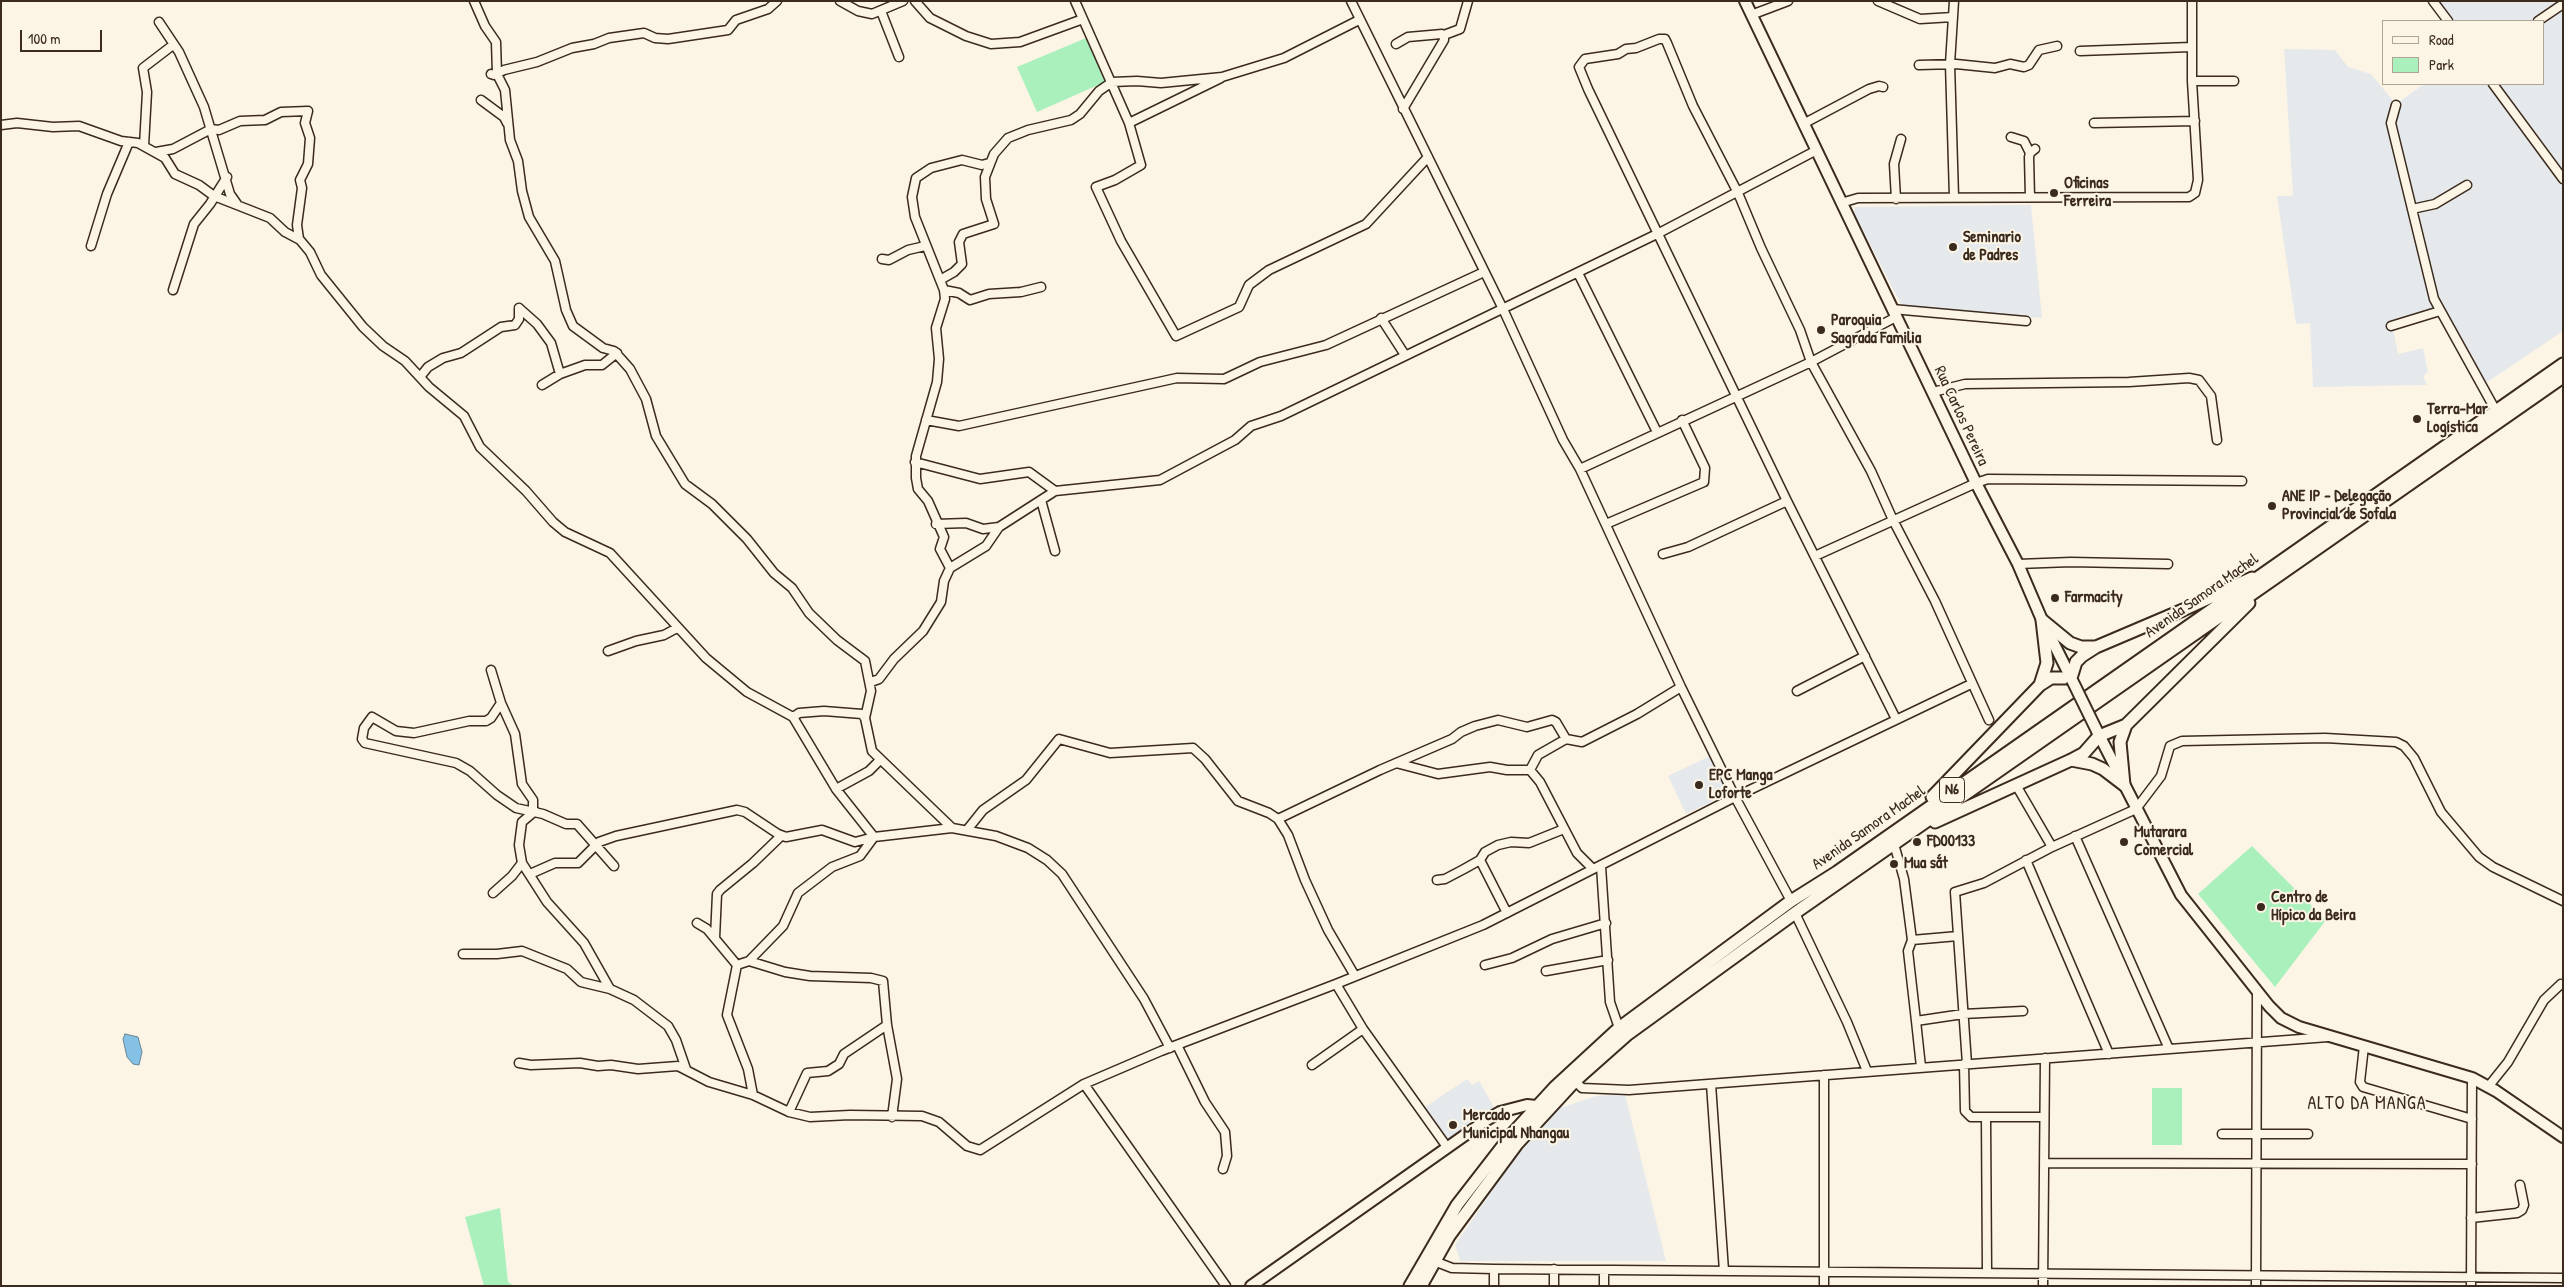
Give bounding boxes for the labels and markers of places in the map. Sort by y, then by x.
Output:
place label: Oficinas Ferreira [2064,174,2111,212]
marker: Oficinas Ferreira [2048,187,2060,199]
place label: Seminario de Padres [1963,228,2021,266]
marker: Seminario de Padres [1947,241,1959,253]
place label: Paroquia Sagrada Familia [1831,311,1921,349]
marker: Paroquia Sagrada Familia [1815,324,1827,336]
place label: Terra-Mar Logística [2427,400,2488,438]
marker: Terra-Mar Logística [2411,413,2423,425]
place label: ANE IP - Delegação Provincial de Sofala [2282,487,2396,525]
marker: ANE IP - Delegação Provincial de Sofala [2266,500,2278,512]
place label: Farmacity [2065,588,2123,608]
marker: Farmacity [2049,592,2061,604]
place label: EPC Manga Loforte [1709,766,1773,804]
marker: EPC Manga Loforte [1693,779,1705,791]
place label: Mutarara Comercial [2134,823,2193,861]
place label: FD00133 [1927,832,1975,852]
marker: FD00133 [1911,836,1923,848]
marker: Mutarara Comercial [2118,836,2130,848]
place label: Mua sắt [1904,854,1948,874]
marker: Mua sắt [1888,858,1900,870]
place label: Centro de Hípico da Beira [2271,888,2356,926]
marker: Centro de Hípico da Beira [2255,901,2267,913]
place label: Mercado Municipal Nhangau [1463,1106,1569,1144]
marker: Mercado Municipal Nhangau [1447,1119,1459,1131]

